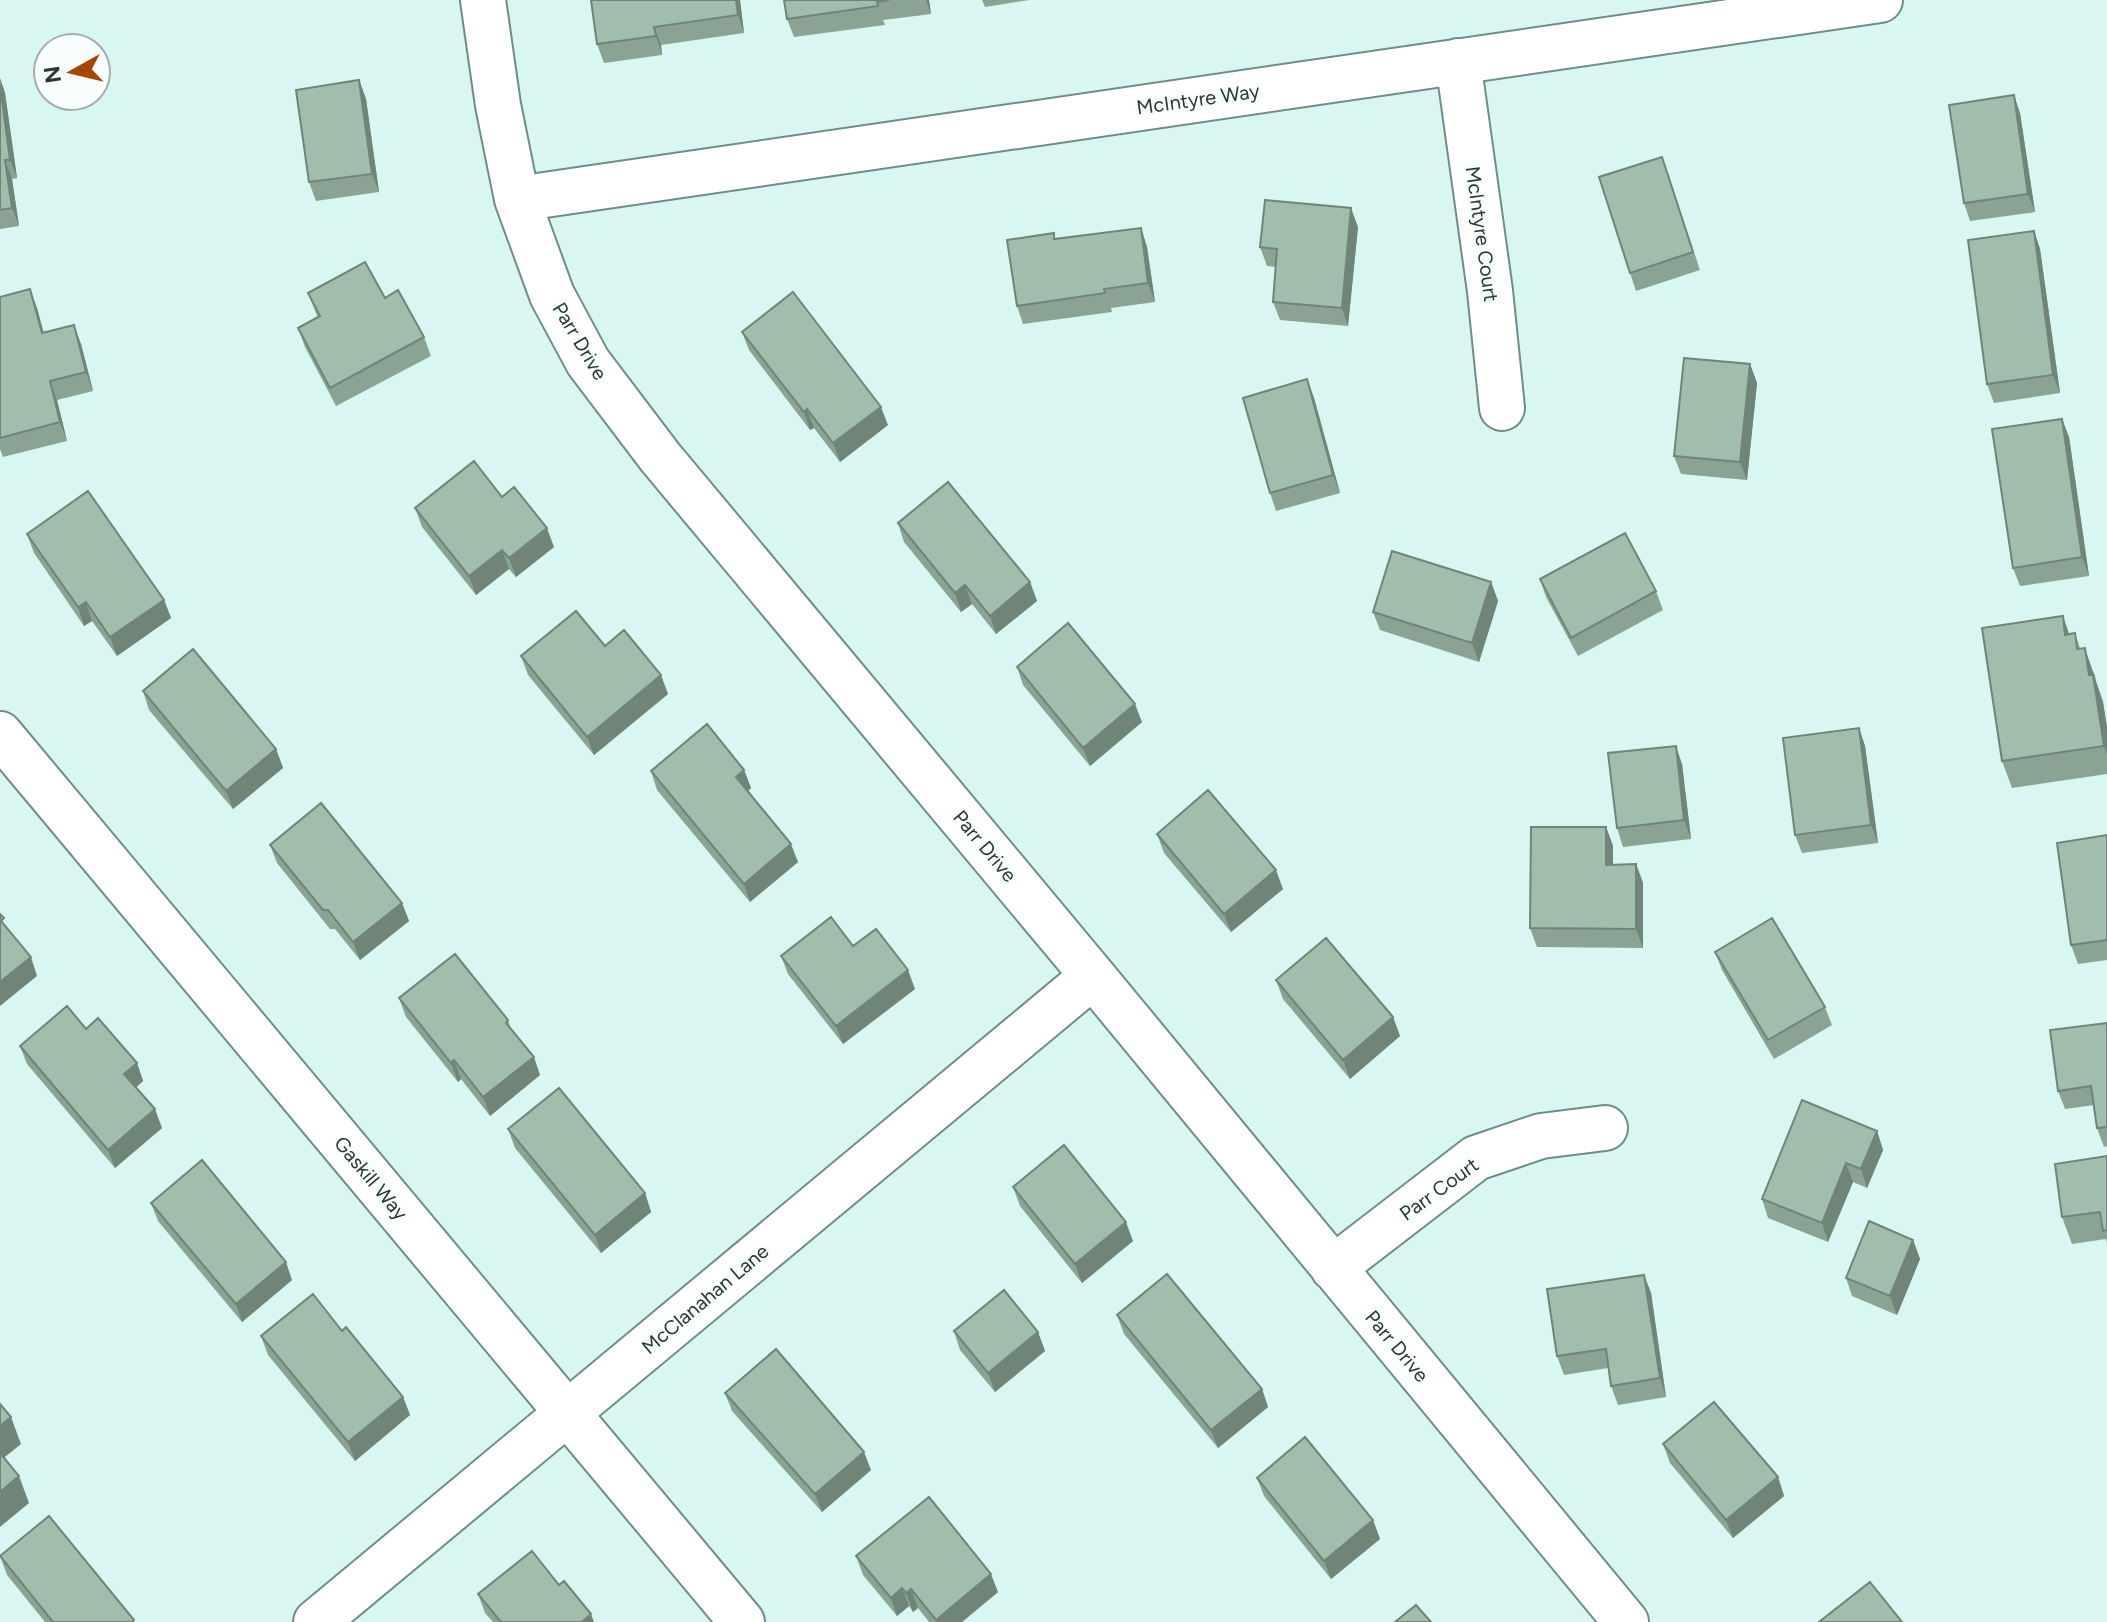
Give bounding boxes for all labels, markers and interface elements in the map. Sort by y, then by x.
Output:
north arrow [32,32,112,112]
text: N [38,64,67,85]
street label: McIntyre Way [1135,78,1262,120]
street label: McIntyre Court [1461,165,1503,303]
street label: Parr Drive [547,298,613,384]
street label: Parr Drive [948,805,1022,887]
street label: Gaskill Way [329,1131,413,1225]
street label: Parr Court [1395,1152,1483,1226]
street label: McClanahan Lane [637,1239,773,1359]
street label: Parr Drive [1360,1305,1434,1387]

